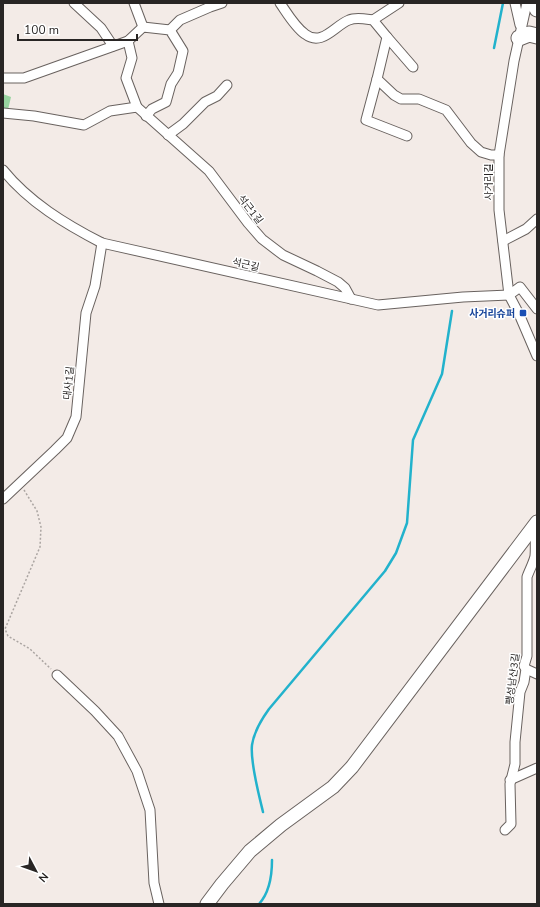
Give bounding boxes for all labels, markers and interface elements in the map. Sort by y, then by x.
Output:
scale bar [18,16,137,42]
text: 100 m [24,22,59,38]
street label: 사거리길 [482,164,496,200]
street label: 석근1길 [234,192,266,227]
street label: 석근길 [231,255,261,275]
place label: 사거리슈퍼 [469,307,515,321]
marker: 사거리슈퍼 [518,308,528,318]
street label: 대사1길 [60,366,78,401]
street label: 팽성남산3길 [503,652,523,706]
north arrow [16,851,56,891]
text: N [35,869,52,885]

